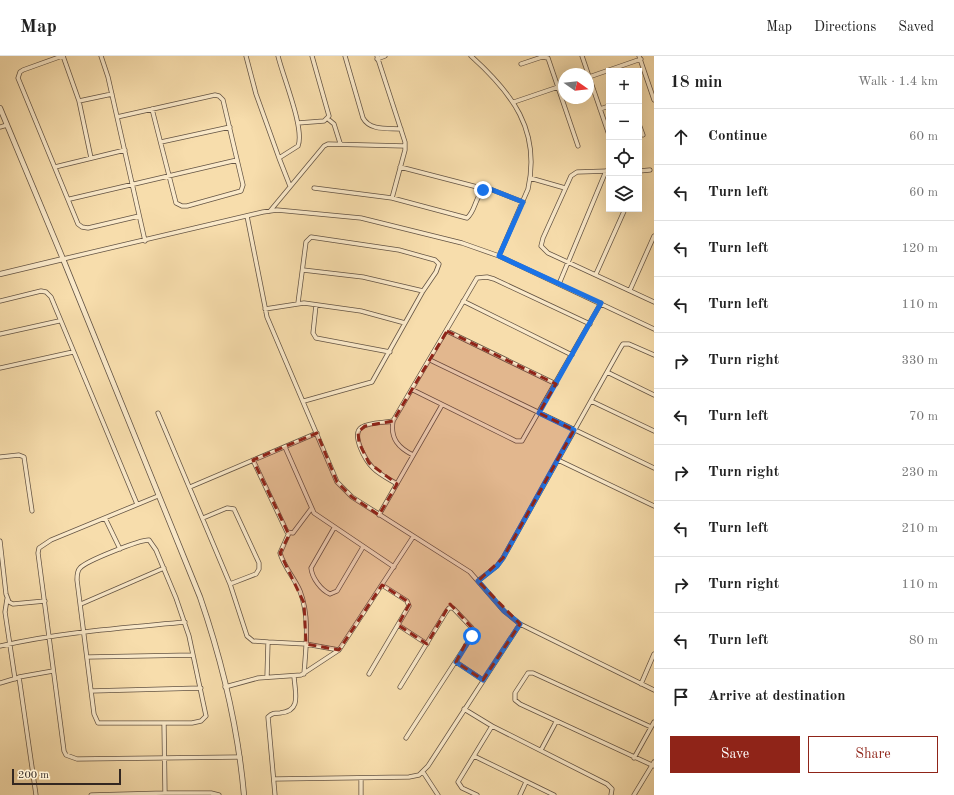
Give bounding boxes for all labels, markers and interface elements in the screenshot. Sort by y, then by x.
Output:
text: Map [20,18,57,37]
text: Map [766,20,792,34]
text: Directions [814,20,876,34]
text: Saved [898,20,934,34]
north arrow [558,68,594,104]
map controls [606,68,642,212]
button: + [606,68,642,104]
text: 18 min [670,74,723,91]
text: Walk · 1.4 km [858,75,938,88]
button: − [606,104,642,140]
icon: ahead [670,126,692,148]
text: Continue [708,129,767,144]
text: 60 m [909,130,938,143]
button: locate [606,140,642,176]
button: layers [606,176,642,212]
route end [474,181,492,199]
icon: left [670,182,692,204]
text: Turn left [708,185,768,200]
text: 60 m [909,186,938,199]
icon: left [670,238,692,260]
text: Turn left [708,241,768,256]
text: 120 m [901,242,938,255]
icon: left [670,294,692,316]
text: Turn left [708,297,768,312]
text: 110 m [901,298,938,311]
icon: right [670,350,692,372]
text: Turn right [708,353,779,368]
text: 330 m [901,354,938,367]
icon: left [670,406,692,428]
text: Turn left [708,409,768,424]
text: 70 m [909,410,938,423]
icon: right [670,462,692,484]
text: Turn right [708,465,779,480]
text: 230 m [901,466,938,479]
icon: left [670,518,692,540]
text: Turn left [708,521,768,536]
text: 210 m [901,522,938,535]
icon: right [670,574,692,596]
text: Turn right [708,577,779,592]
text: 110 m [901,578,938,591]
route start [463,627,481,645]
icon: left [670,630,692,652]
text: Turn left [708,633,768,648]
text: 80 m [909,634,938,647]
icon: arrive [670,686,692,708]
text: Arrive at destination [708,689,846,704]
button: Save [670,736,800,773]
button: Share [808,736,938,773]
scale bar [12,767,121,786]
text: 200 m [18,770,49,781]

